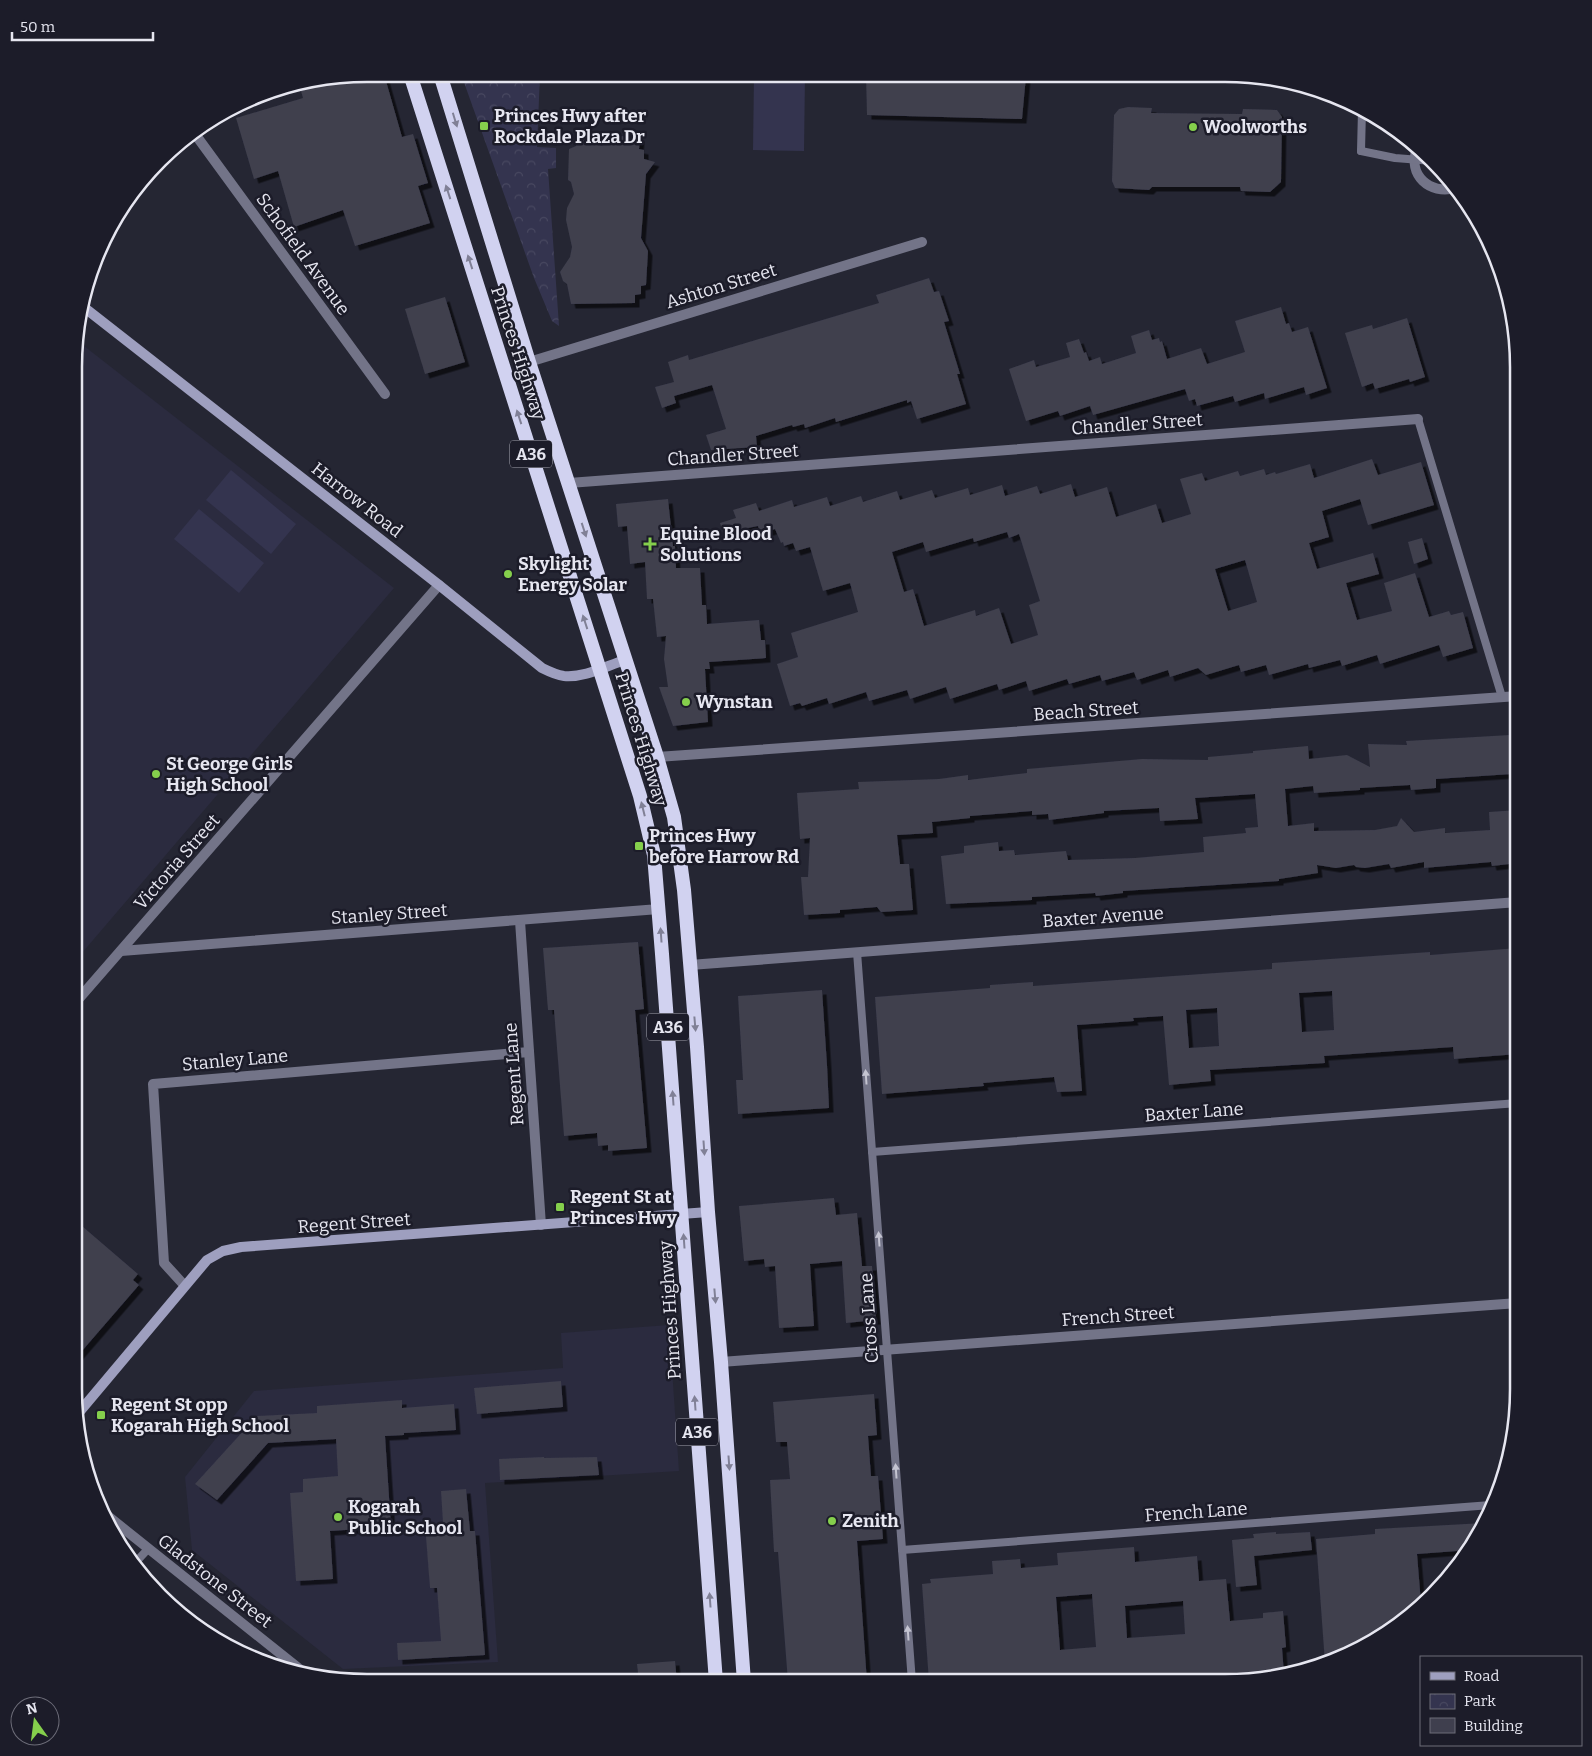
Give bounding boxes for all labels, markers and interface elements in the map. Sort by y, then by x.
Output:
scale bar [12,10,154,42]
text: 50 m [20,18,56,36]
place label: Princes Hwy after Rockdale Plaza Dr [494,105,647,148]
one-way arrow [452,113,459,128]
place label: Woolworths [1203,116,1307,138]
marker: Princes Hwy after Rockdale Plaza Dr [478,120,490,132]
marker: Woolworths [1187,121,1199,133]
one-way arrow [443,185,451,200]
street label: Schofield Avenue [251,189,355,319]
one-way arrow [466,255,473,270]
street label: Ashton Street [663,259,780,313]
street label: Princes Highway [486,283,550,423]
street label: Chandler Street [1071,408,1204,440]
one-way arrow [515,410,522,425]
street label: Chandler Street [667,439,800,471]
road number: A36 [510,440,552,468]
street label: Harrow Road [307,458,407,543]
one-way arrow [580,523,588,538]
place label: Equine Blood Solutions [660,523,772,566]
marker: Equine Blood Solutions [644,538,656,550]
place label: Skylight Energy Solar [518,553,628,596]
marker: Skylight Energy Solar [502,568,514,580]
one-way arrow [580,614,588,629]
street label: Princes Highway [610,669,672,809]
place label: Wynstan [696,691,773,713]
marker: Wynstan [680,696,692,708]
street label: Beach Street [1033,696,1140,726]
place label: St George Girls High School [166,753,293,796]
marker: St George Girls High School [150,768,162,780]
one-way arrow [639,801,647,816]
street label: Victoria Street [129,809,225,914]
place label: Princes Hwy before Harrow Rd [649,825,799,868]
marker: Princes Hwy before Harrow Rd [633,840,645,852]
street label: Stanley Street [330,899,448,929]
street label: Baxter Avenue [1042,902,1164,932]
one-way arrow [657,927,665,943]
road number: A36 [647,1014,689,1040]
one-way arrow [692,1016,700,1032]
street label: Regent Lane [499,1022,529,1126]
street label: Stanley Lane [181,1044,289,1076]
one-way arrow [862,1069,870,1085]
one-way arrow [668,1089,676,1105]
street label: Baxter Lane [1144,1098,1244,1126]
one-way arrow [700,1140,708,1156]
place label: Regent St at Princes Hwy [570,1186,678,1229]
marker: Regent St at Princes Hwy [554,1201,566,1213]
street label: Regent Street [297,1208,412,1238]
one-way arrow [874,1231,882,1247]
one-way arrow [679,1233,687,1249]
street label: Princes Highway [654,1239,686,1380]
street label: Cross Lane [855,1272,883,1364]
one-way arrow [712,1288,720,1304]
street label: French Street [1061,1301,1176,1331]
place label: Regent St opp Kogarah High School [111,1394,289,1437]
one-way arrow [691,1395,699,1411]
marker: Regent St opp Kogarah High School [95,1409,107,1421]
road number: A36 [676,1418,718,1445]
one-way arrow [725,1456,733,1472]
one-way arrow [892,1463,900,1479]
place label: Kogarah Public School [348,1496,463,1539]
street label: French Lane [1144,1497,1248,1527]
place label: Zenith [842,1510,899,1532]
marker: Kogarah Public School [332,1511,344,1523]
marker: Zenith [826,1515,838,1527]
street label: Gladstone Street [153,1529,277,1633]
one-way arrow [705,1592,713,1608]
one-way arrow [904,1625,912,1641]
legend [1420,1656,1582,1746]
text: Road [1464,1667,1499,1685]
text: Park [1464,1692,1496,1710]
north arrow [10,1696,60,1746]
text: N [25,1699,39,1718]
text: Building [1464,1717,1523,1735]

